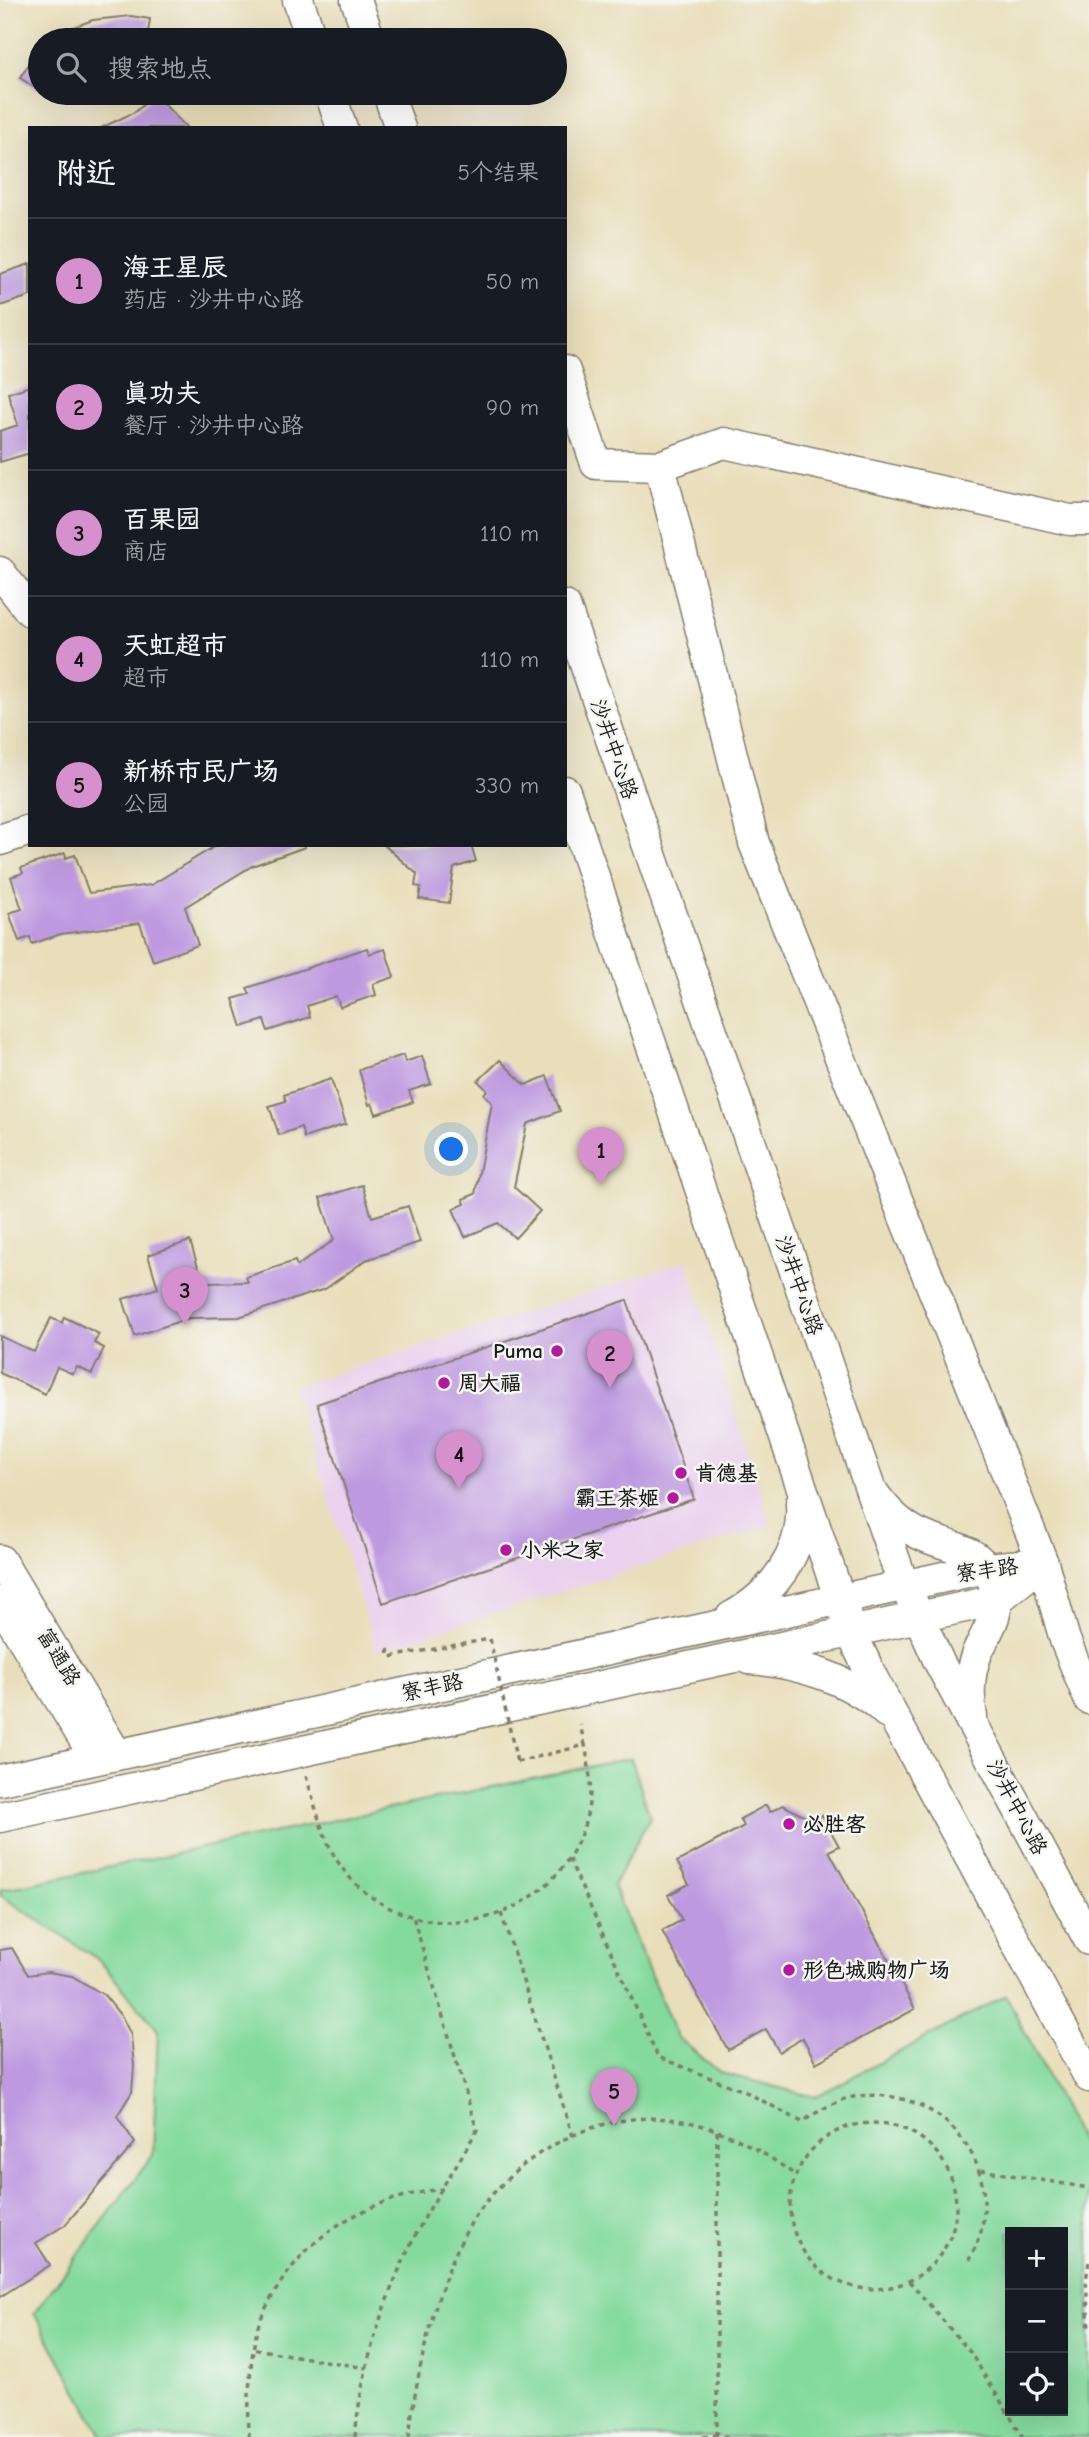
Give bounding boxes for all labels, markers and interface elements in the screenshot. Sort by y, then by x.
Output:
search box [28,28,567,105]
icon: search [52,48,90,86]
text: 搜索地点 [108,54,212,84]
text: 附近 [56,156,116,191]
text: 5个结果 [458,159,539,186]
text: 海王星辰 [123,253,227,283]
text: 1 [74,268,84,295]
text: 50 m [486,268,539,295]
text: 药店 · 沙井中心路 [123,286,303,313]
text: 真功夫 [123,379,201,409]
text: 2 [73,394,85,421]
text: 90 m [486,394,539,421]
text: 餐厅 · 沙井中心路 [123,412,303,439]
text: 百果园 [123,505,201,535]
text: 3 [73,520,85,547]
text: 110 m [480,520,539,547]
text: 商店 [123,538,169,565]
text: 天虹超市 [123,631,227,661]
text: 4 [74,646,84,673]
text: 110 m [480,646,539,673]
text: 超市 [123,664,169,691]
street label: 沙井中心路 [586,695,642,803]
text: 新桥市民广场 [123,757,279,787]
text: 5 [73,772,85,799]
text: 330 m [475,772,539,799]
text: 公园 [123,790,169,817]
pin: 1 [578,1127,624,1185]
your location [434,1132,468,1166]
street label: 沙井中心路 [771,1231,827,1339]
pin: 3 [162,1267,208,1325]
pin: 2 [587,1330,633,1388]
place label: Puma [493,1339,543,1363]
marker: Puma [549,1343,565,1359]
place label: 周大福 [458,1371,521,1395]
marker: 周大福 [436,1375,452,1391]
pin: 4 [436,1431,482,1489]
place label: 肯德基 [695,1461,758,1485]
marker: 肯德基 [673,1465,689,1481]
place label: 霸王茶姬 [575,1486,659,1510]
marker: 霸王茶姬 [665,1490,681,1506]
place label: 小米之家 [520,1538,604,1562]
marker: 小米之家 [498,1542,514,1558]
street label: 寮丰路 [954,1554,1020,1586]
street label: 富通路 [32,1624,86,1690]
street label: 寮丰路 [399,1669,465,1705]
street label: 沙井中心路 [982,1755,1052,1859]
place label: 必胜客 [803,1812,866,1836]
marker: 必胜客 [781,1816,797,1832]
place label: 形色城购物广场 [803,1958,950,1982]
marker: 形色城购物广场 [781,1962,797,1978]
pin: 5 [591,2068,637,2126]
map controls [1005,2227,1068,2416]
button: + [1005,2227,1068,2290]
button: − [1005,2290,1068,2353]
button: locate [1005,2353,1068,2416]

